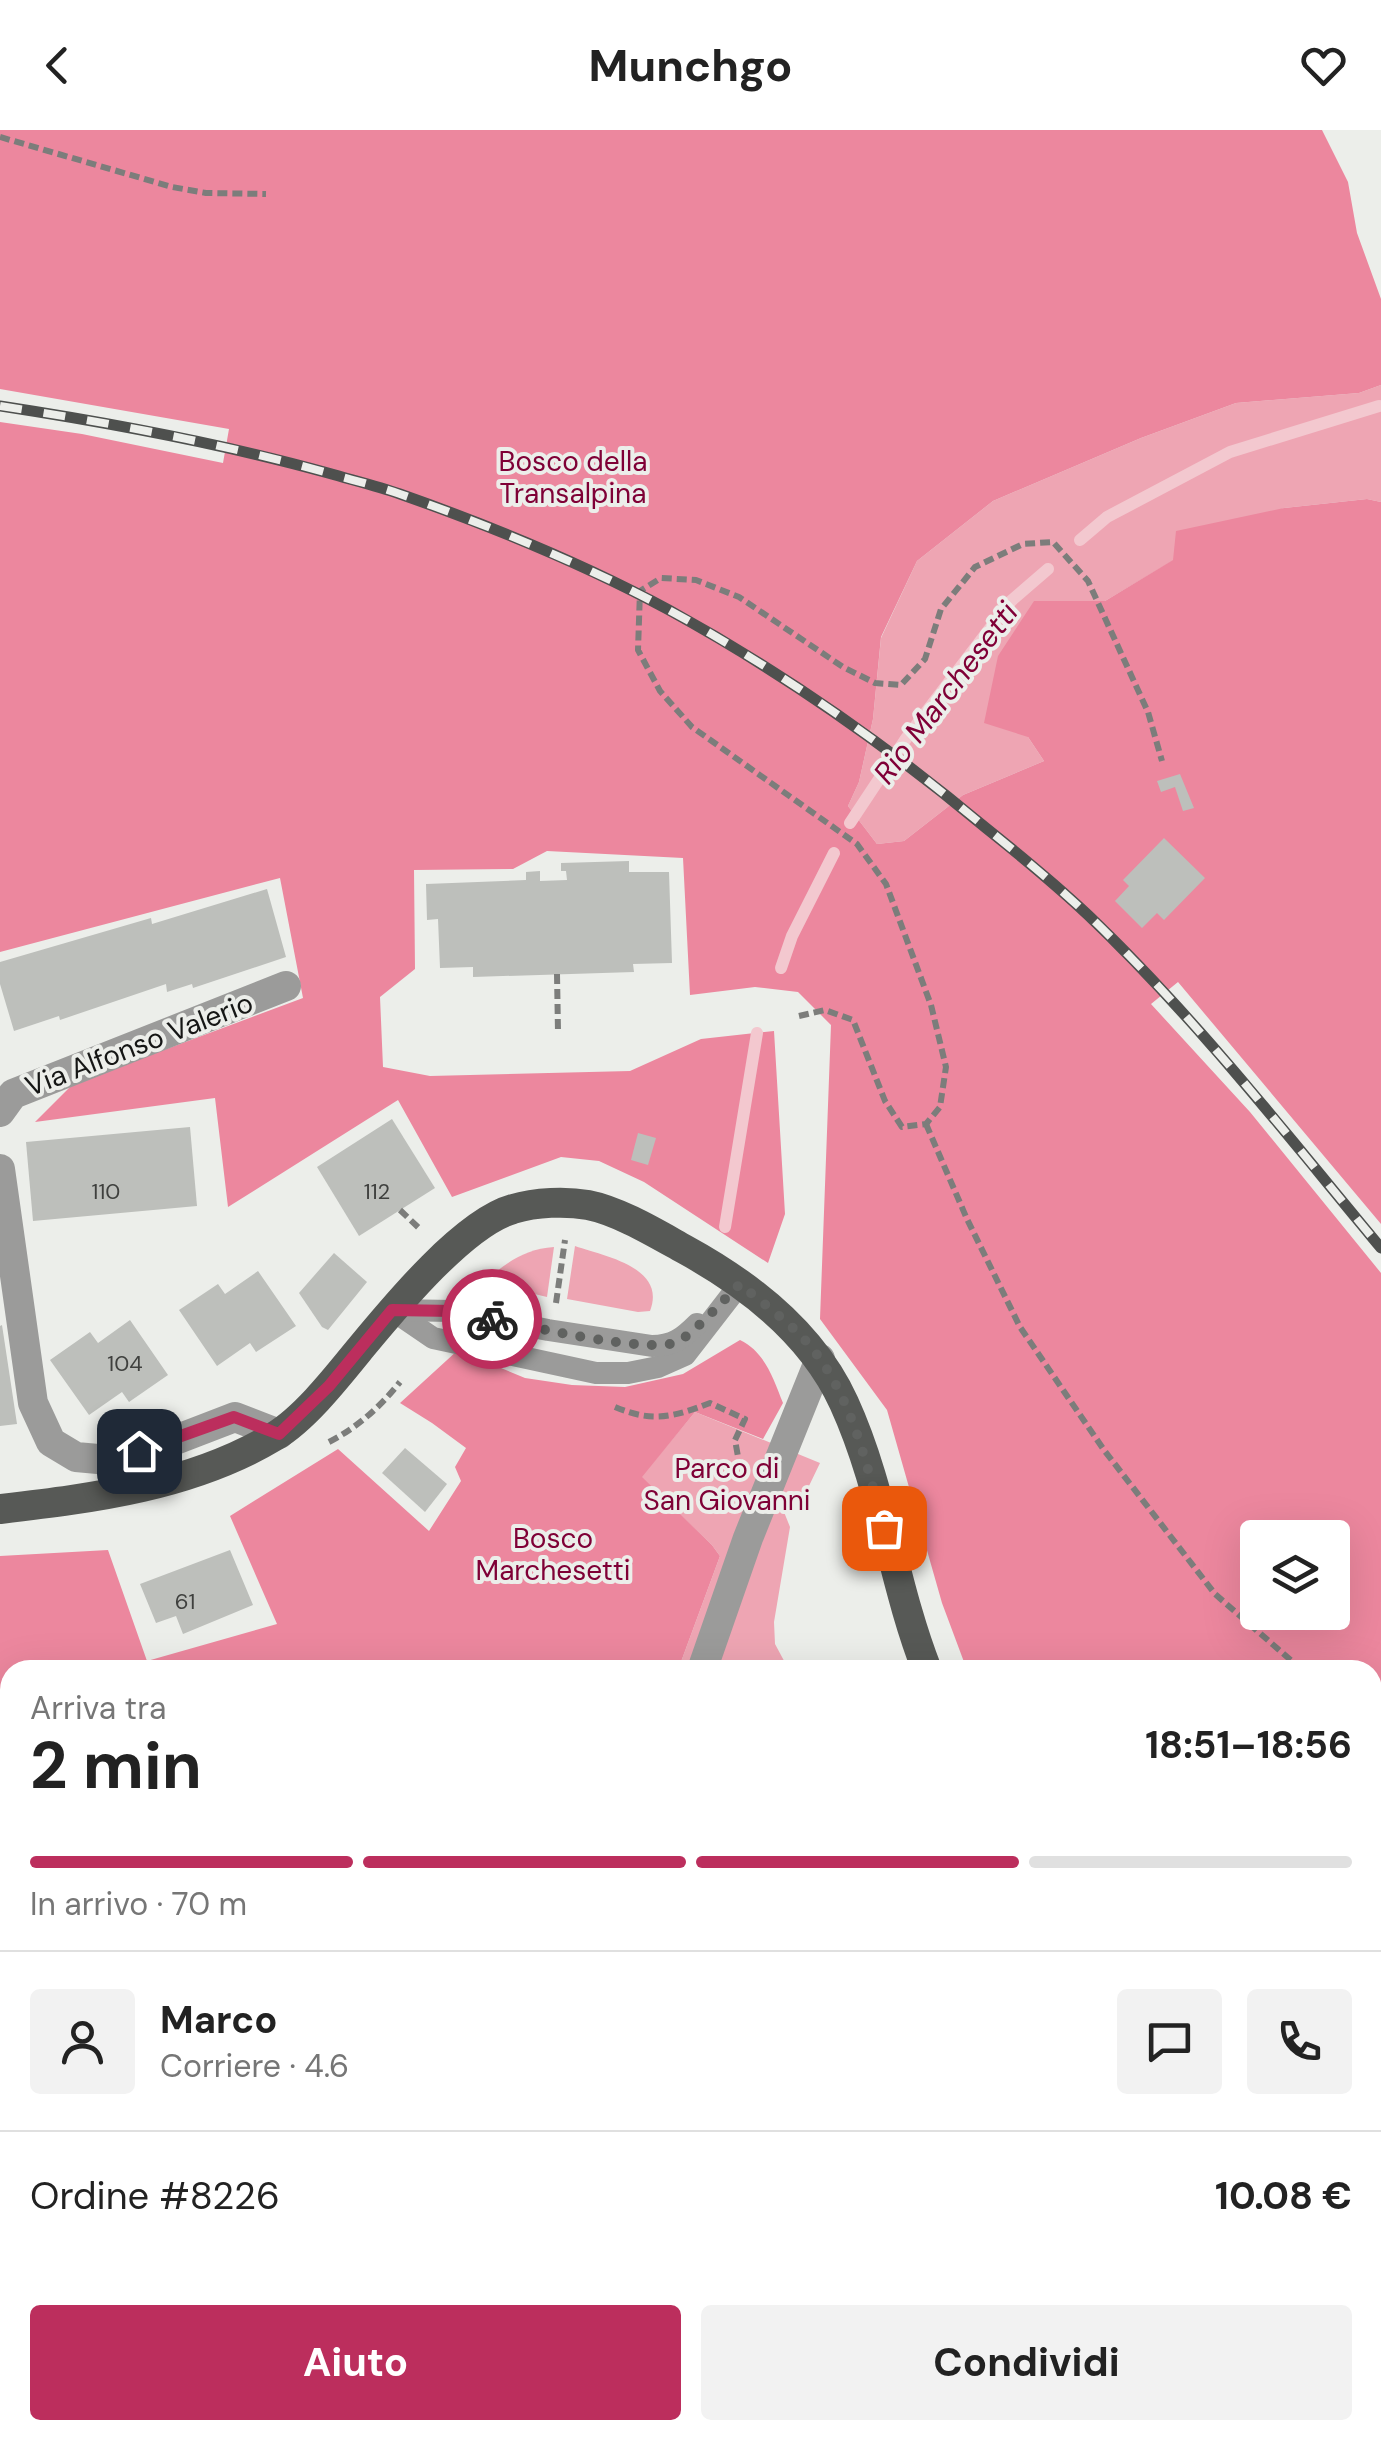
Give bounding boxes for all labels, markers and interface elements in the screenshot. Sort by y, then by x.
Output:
text: Munchgo [589,36,792,95]
icon: back [30,38,85,93]
icon: heart [1296,38,1351,93]
park label: Bosco della Transalpina [499,443,647,512]
water label: Rio Marchesetti [865,593,1027,791]
street label: Via Alfonso Valerio [20,984,258,1105]
house number: 110 [92,1177,120,1206]
house number: 112 [364,1177,390,1206]
courier [442,1269,542,1369]
icon: bike [465,1292,520,1347]
house number: 104 [107,1349,143,1378]
pin [97,1409,182,1494]
icon: home [112,1424,167,1479]
park label: Parco di San Giovanni [644,1450,811,1519]
pin [842,1486,927,1571]
icon: bag [857,1501,912,1556]
park label: Bosco Marchesetti [476,1520,630,1589]
map controls [1240,1520,1350,1630]
button: layers [1240,1520,1350,1630]
house number: 61 [175,1587,195,1616]
text: Arriva tra [30,1687,166,1729]
text: 18:51–18:56 [1145,1720,1352,1770]
text: 2 min [30,1724,202,1808]
text: In arrivo · 70 m [30,1883,247,1925]
button: person [30,1989,135,2094]
button: chat [1117,1989,1222,2094]
button: phone [1247,1989,1352,2094]
text: Marco [160,1995,277,2045]
text: Corriere · 4.6 [160,2045,349,2087]
text: Ordine #8226 [30,2171,280,2221]
text: 10.08 € [1215,2171,1352,2221]
button: Aiuto [30,2305,681,2420]
button: Condividi [701,2305,1352,2420]

